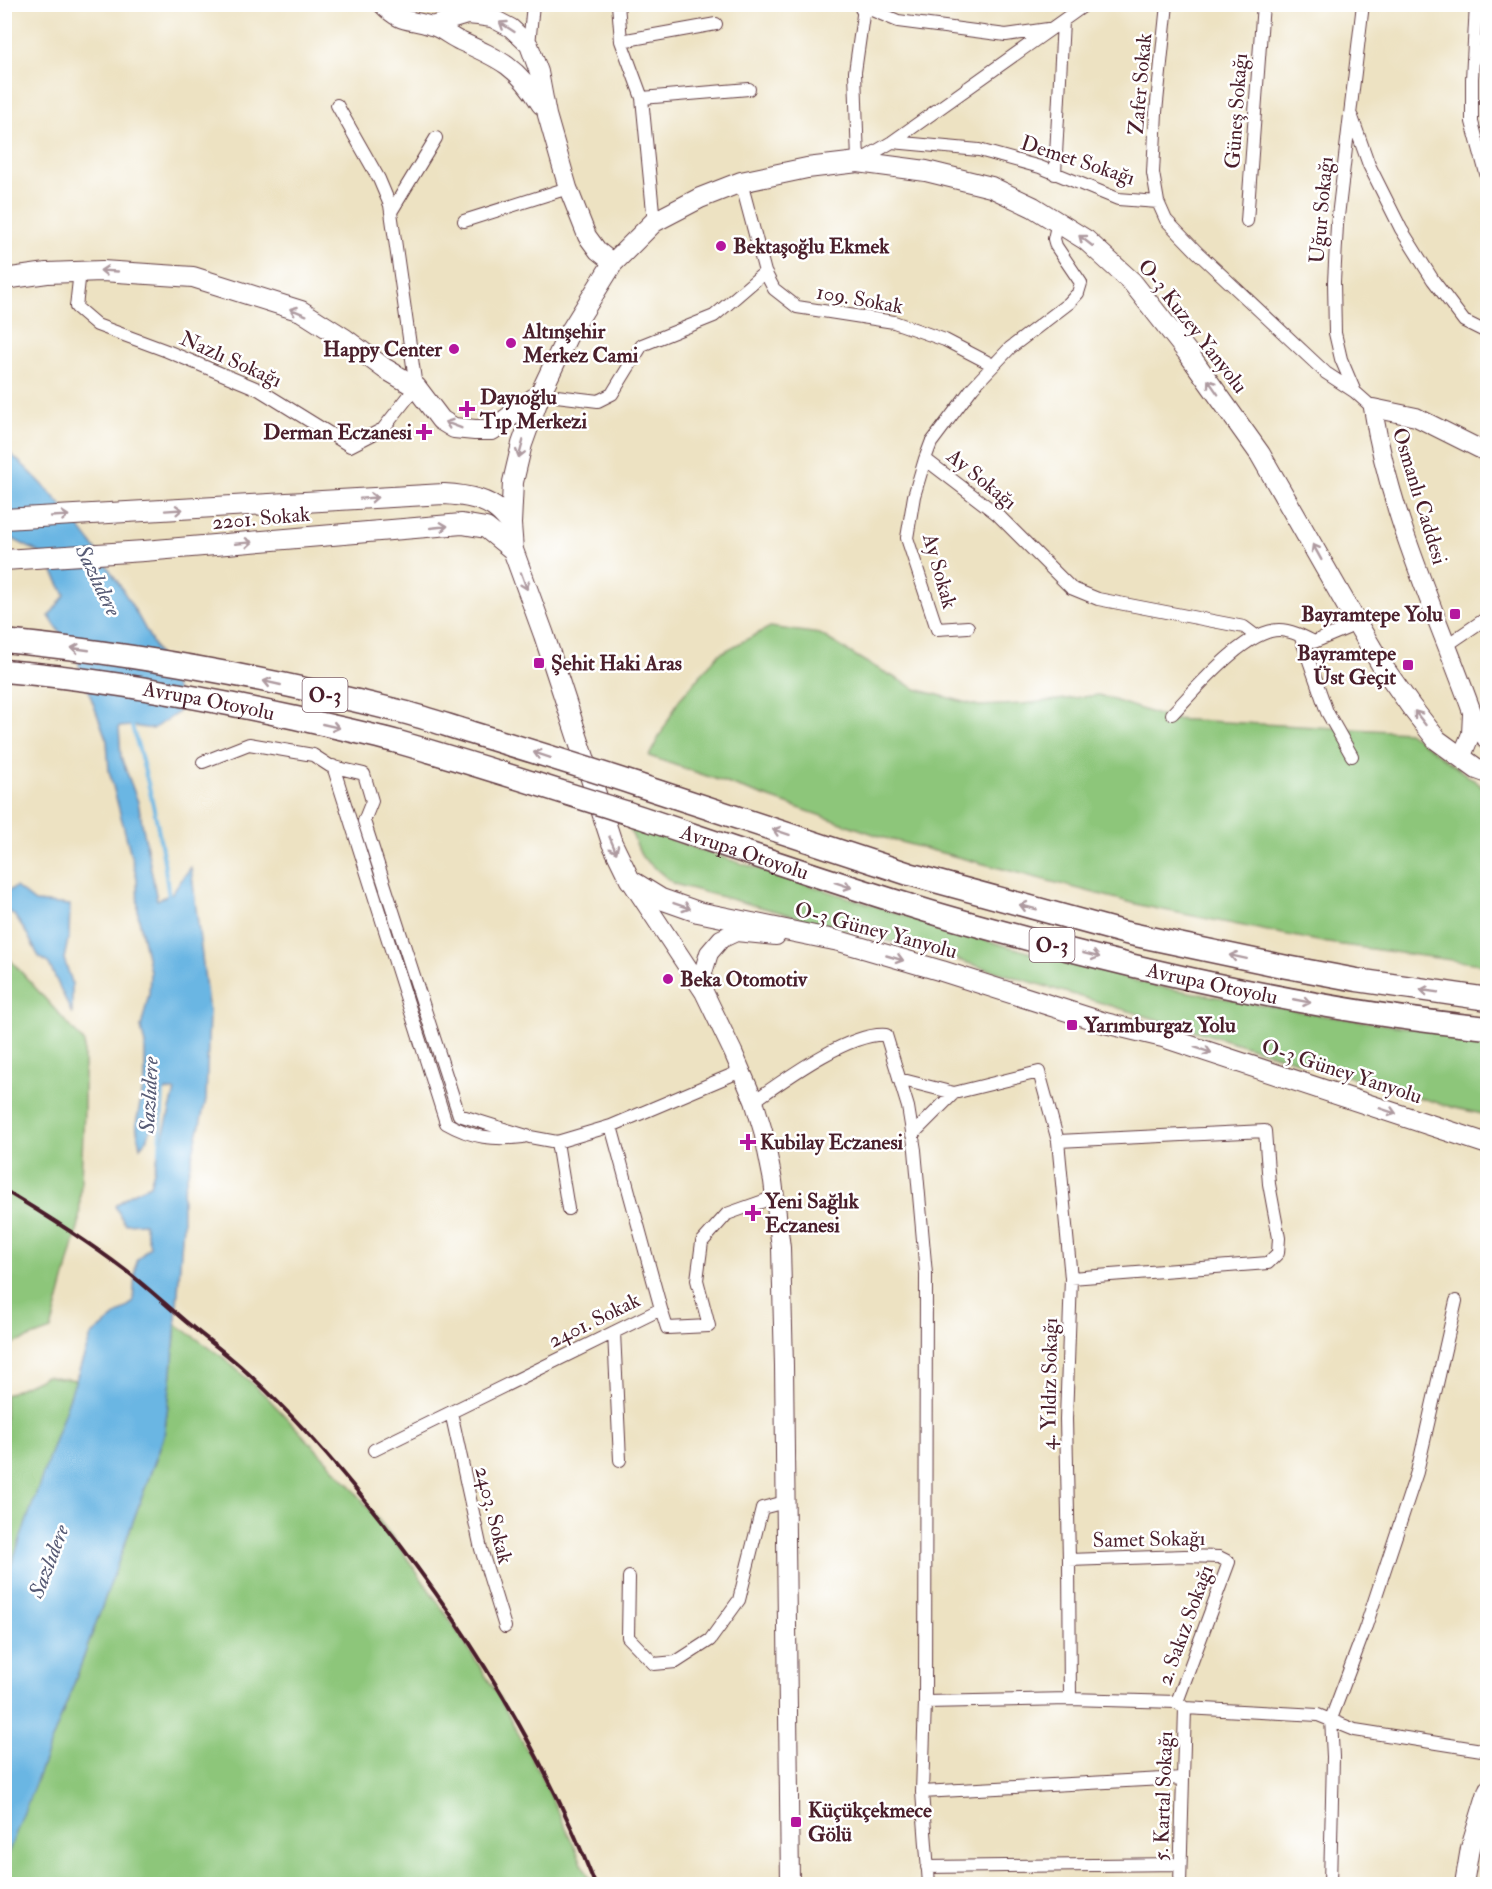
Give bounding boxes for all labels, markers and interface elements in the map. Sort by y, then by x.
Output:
one-way arrow [499,21,516,33]
street label: Zafer Sokak [1123,32,1158,136]
street label: Güneş Sokağı [1219,52,1254,170]
street label: Demet Sokağı [1017,129,1139,192]
street label: Uğur Sokağı [1303,155,1340,265]
place label: Bektaşoğlu Ekmek [733,233,890,260]
one-way arrow [1078,234,1094,247]
marker: Bektaşoğlu Ekmek [714,239,728,253]
street label: O-3 Kuzey Yanyolu [1132,254,1254,399]
one-way arrow [100,266,119,277]
street label: 109. Sokak [814,279,905,320]
one-way arrow [289,306,308,317]
place label: Altınşehir Merkez Cami [522,318,639,369]
street label: Nazlı Sokağı [176,325,286,394]
place label: Happy Center [323,336,443,363]
marker: Altınşehir Merkez Cami [504,336,518,350]
marker: Happy Center [447,342,461,356]
one-way arrow [1207,380,1219,396]
place label: Dayıoğlu Tıp Merkezi [479,384,587,435]
marker: Dayıoğlu Tıp Merkezi [458,400,476,418]
place label: Derman Eczanesi [263,419,412,446]
one-way arrow [444,419,462,430]
street label: Osmanlı Caddesi [1386,424,1453,568]
marker: Derman Eczanesi [417,425,431,439]
one-way arrow [515,439,526,458]
street label: Ay Sokağı [940,442,1023,516]
one-way arrow [358,492,378,503]
street label: 2201. Sokak [211,501,311,536]
one-way arrow [164,504,184,515]
one-way arrow [50,511,70,522]
one-way arrow [428,521,448,532]
street label: Ay Sokak [916,530,963,612]
one-way arrow [234,537,254,548]
water label: Sazlıdere [68,539,128,622]
one-way arrow [1310,544,1322,561]
one-way arrow [519,571,530,590]
place label: Bayramtepe Yolu [1301,601,1443,628]
marker: Bayramtepe Yolu [1448,607,1462,621]
place label: Bayramtepe Üst Geçit [1297,640,1396,691]
one-way arrow [71,644,91,655]
place label: Şehit Haki Aras [551,650,682,677]
marker: Şehit Haki Aras [532,656,546,670]
marker: Bayramtepe Üst Geçit [1401,658,1415,672]
street label: Avrupa Otoyolu [140,675,277,727]
one-way arrow [263,676,282,688]
road number: O-3 [302,678,348,712]
one-way arrow [1413,710,1426,726]
one-way arrow [321,721,340,733]
one-way arrow [533,748,552,759]
street label: Avrupa Otoyolu [676,818,812,886]
one-way arrow [772,826,790,837]
one-way arrow [608,835,619,854]
one-way arrow [833,880,852,891]
street label: O-3 Güney Yanyolu [792,896,960,965]
one-way arrow [1018,900,1037,912]
one-way arrow [672,902,691,913]
road number: O-3 [1030,928,1074,962]
one-way arrow [1081,950,1100,962]
one-way arrow [1228,950,1247,962]
one-way arrow [886,953,905,964]
street label: Avrupa Otoyolu [1143,956,1280,1011]
place label: Beka Otomotiv [680,966,808,993]
marker: Beka Otomotiv [661,972,675,986]
one-way arrow [1420,986,1440,997]
one-way arrow [1292,996,1312,1007]
place label: Yarımburgaz Yolu [1083,1012,1236,1039]
marker: Yarımburgaz Yolu [1065,1018,1079,1032]
street label: O-3 Güney Yanyolu [1258,1033,1426,1110]
one-way arrow [1193,1046,1212,1057]
water label: Sazlıdere [133,1055,165,1135]
one-way arrow [1378,1107,1397,1118]
place label: Kubilay Eczanesi [760,1129,904,1156]
marker: Kubilay Eczanesi [741,1135,755,1149]
place label: Yeni Sağlık Eczanesi [764,1188,860,1239]
marker: Yeni Sağlık Eczanesi [746,1206,760,1220]
street label: 2401. Sokak [544,1287,645,1354]
street label: 4. Yıldız Sokağı [1035,1317,1064,1450]
street label: 2403. Sokak [468,1464,519,1567]
water label: Sazlıdere [22,1520,76,1603]
street label: Samet Sokağı [1092,1525,1206,1554]
street label: 2. Sakız Sokağı [1151,1561,1220,1689]
street label: 5. Kartal Sokağı [1148,1730,1179,1861]
place label: Küçükçekmece Gölü [808,1797,932,1848]
marker: Küçükçekmece Gölü [789,1815,803,1829]

